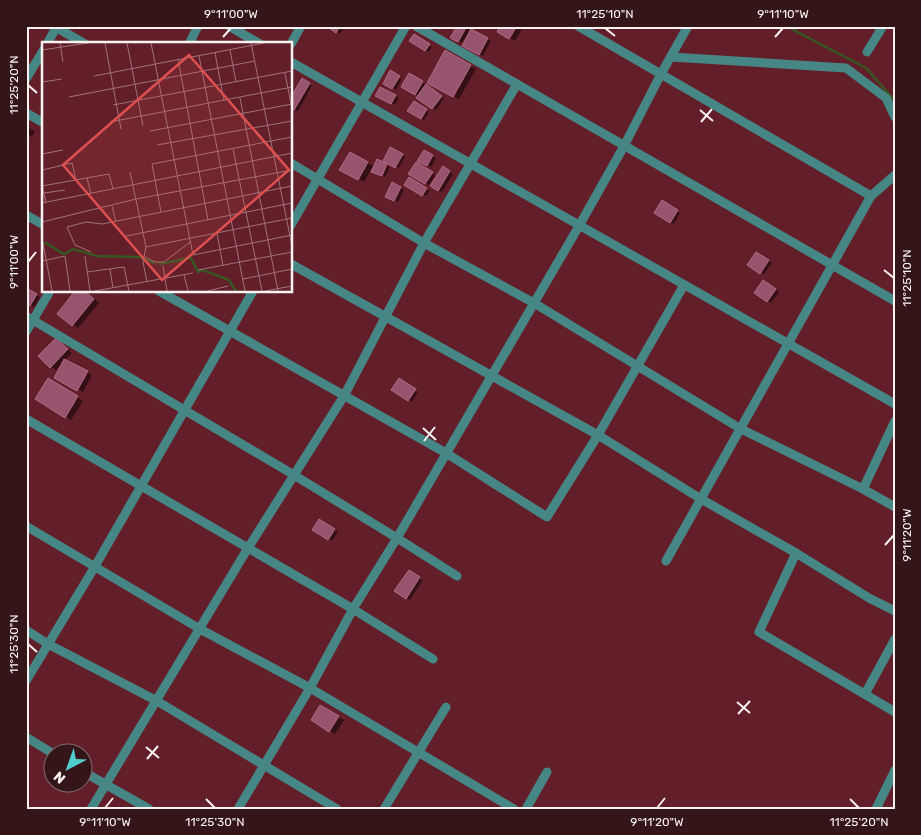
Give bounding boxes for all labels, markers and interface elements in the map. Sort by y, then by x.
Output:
text: 9°11'00"W [204,7,258,21]
text: 11°25'10"N [576,7,634,21]
text: 9°11'10"W [757,7,809,21]
inset map [42,42,292,292]
text: 11°25'20"N [7,55,21,115]
text: 9°11'00"W [7,235,21,289]
text: 11°25'10"N [900,249,914,307]
text: 9°11'20"W [900,508,914,562]
text: 11°25'30"N [7,614,21,674]
north arrow [42,742,92,792]
text: N [50,768,69,787]
text: 9°11'10"W [79,815,131,829]
text: 11°25'30"N [185,815,245,829]
text: 9°11'20"W [630,815,684,829]
text: 11°25'20"N [829,815,889,829]

